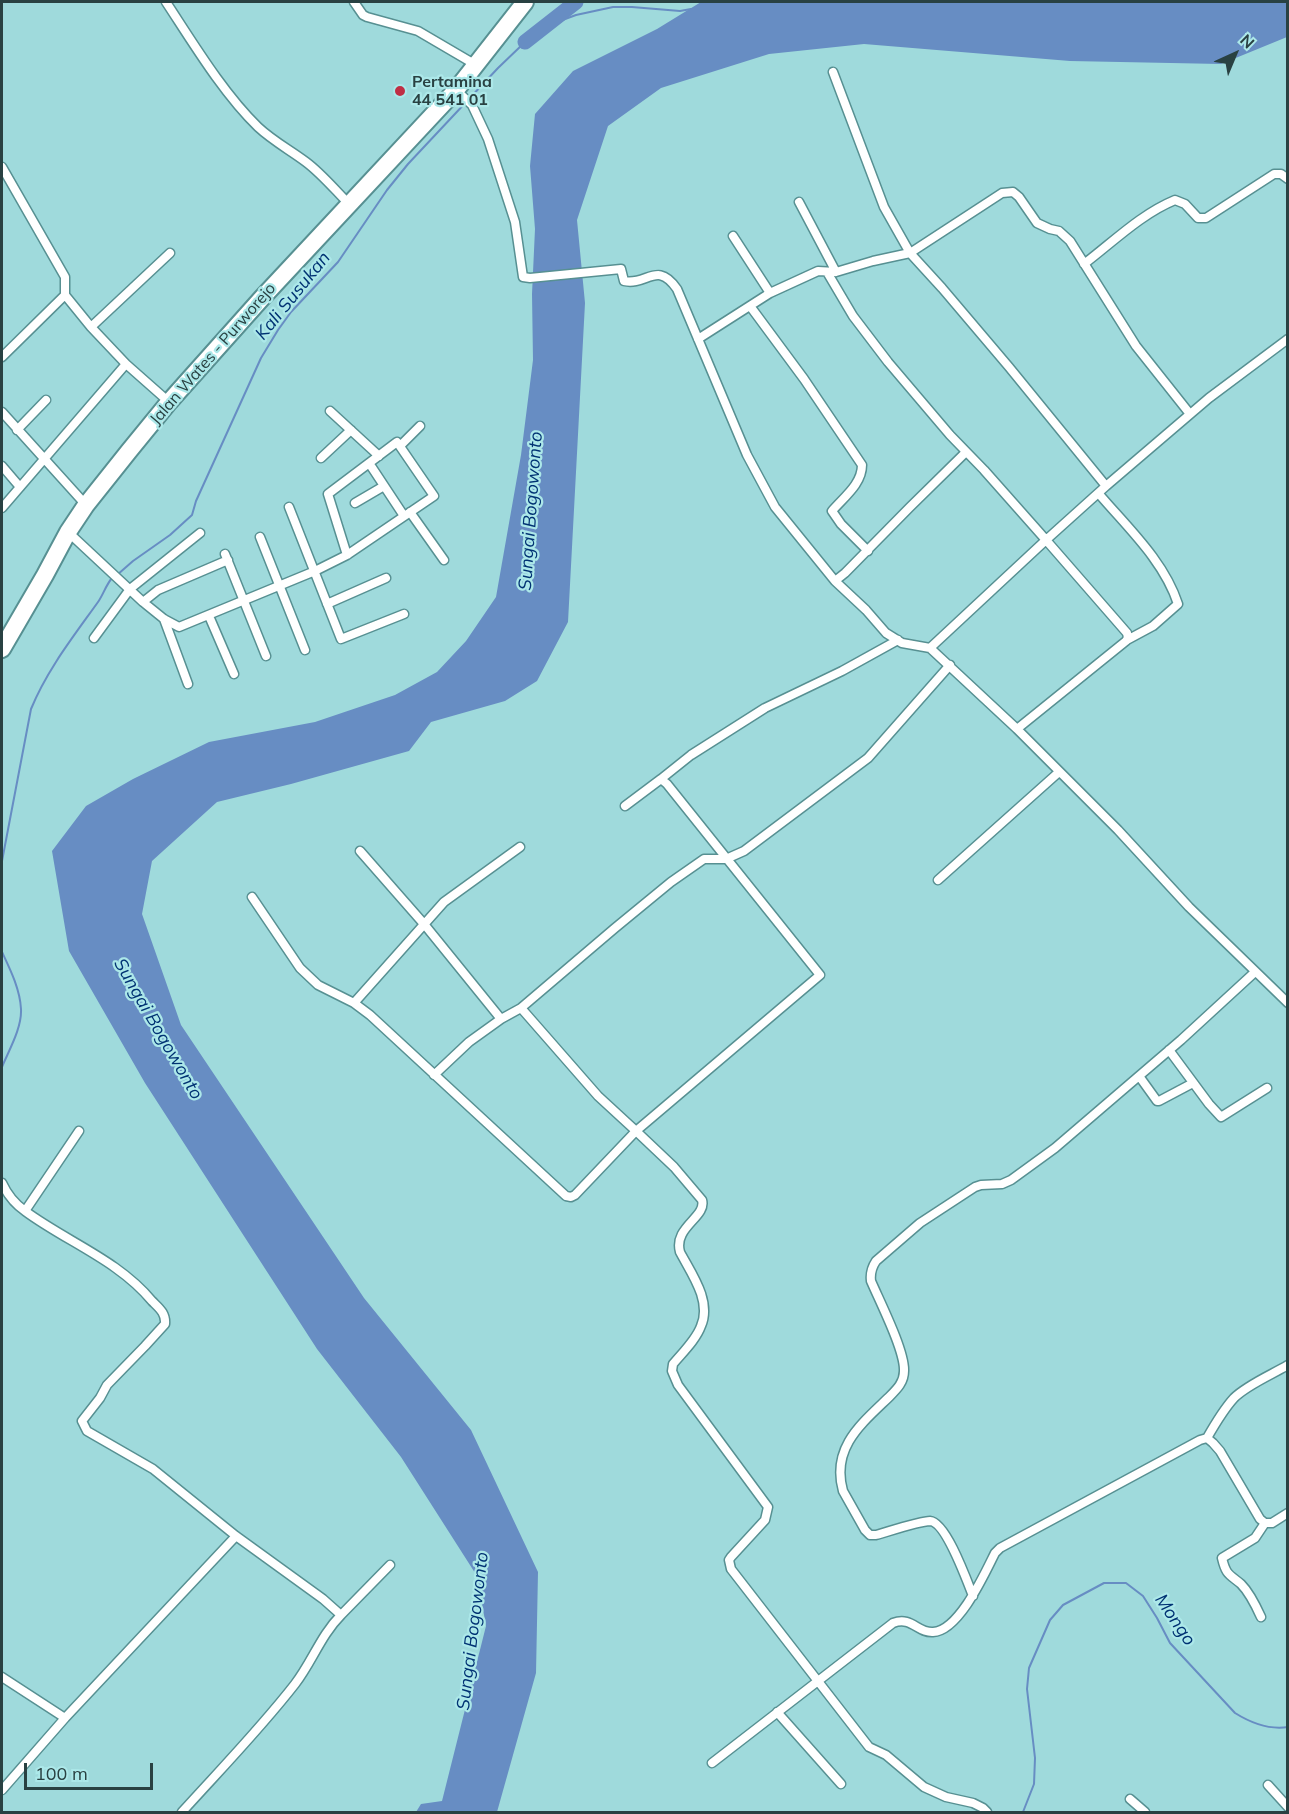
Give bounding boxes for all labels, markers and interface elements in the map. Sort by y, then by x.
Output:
north arrow [1205,24,1265,84]
text: N [1236,30,1259,52]
place label: Pertamina 44 541 01 [412,72,492,110]
marker: Pertamina 44 541 01 [393,84,407,98]
water label: Kali Susukan [251,248,335,344]
street label: Jalan Wates - Purworejo [146,279,280,429]
water label: Sungai Bogowonto [515,431,547,591]
water label: Sungai Bogowonto [109,955,207,1103]
water label: Sungai Bogowonto [453,1551,493,1711]
water label: Mongo [1150,1590,1200,1650]
scale bar [27,1751,156,1789]
text: 100 m [35,1762,88,1785]

